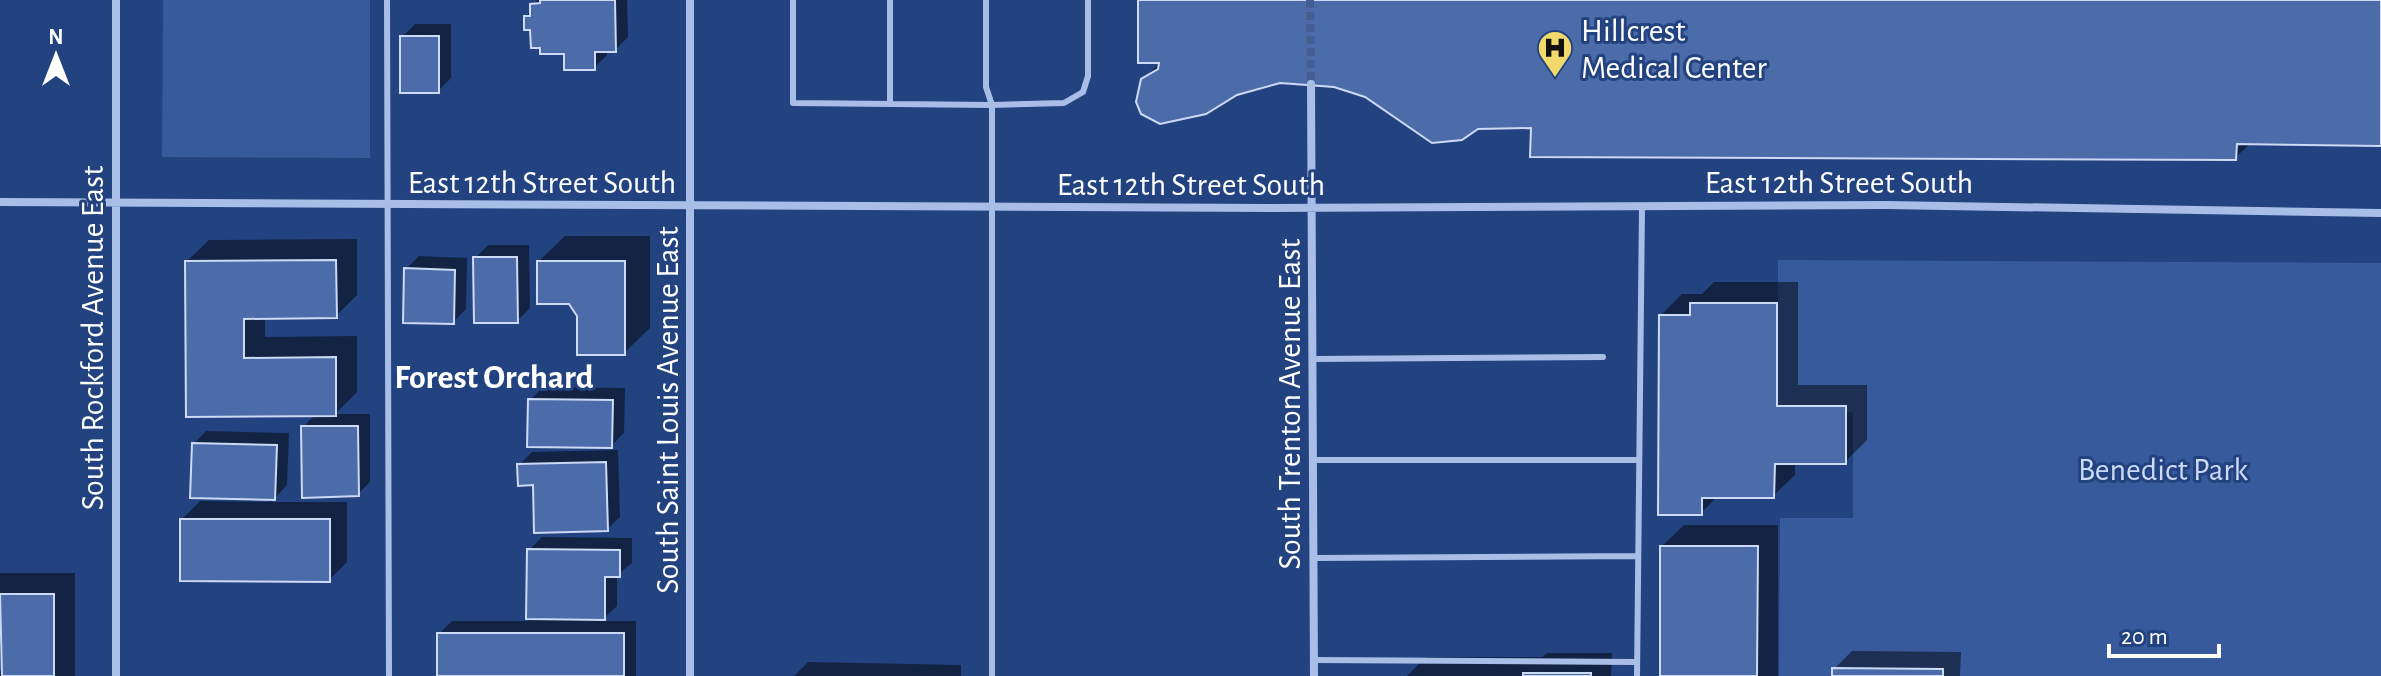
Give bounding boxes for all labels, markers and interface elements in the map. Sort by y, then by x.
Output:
place label: Hillcrest Medical Center [1581,15,1767,84]
north arrow [16,16,96,96]
text: N [48,26,64,48]
hospital icon: Hillcrest Medical Center [1536,29,1574,79]
street label: South Rockford Avenue East [77,166,109,510]
street label: East 12th Street South [408,167,676,199]
street label: East 12th Street South [1705,167,1973,199]
street label: East 12th Street South [1057,169,1325,201]
street label: South Saint Louis Avenue East [652,226,684,594]
street label: South Trenton Avenue East [1274,239,1306,569]
district label: Forest Orchard [394,361,594,395]
park label: Benedict Park [2078,454,2249,486]
scale bar [2109,608,2219,658]
text: 20 m [2121,625,2168,649]

